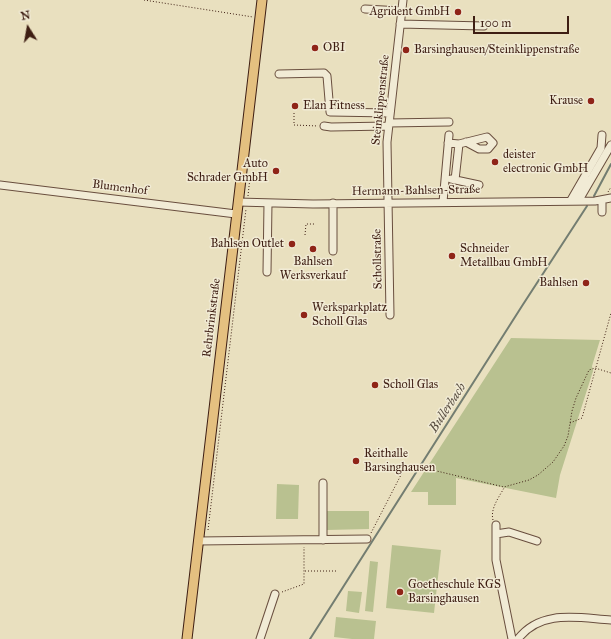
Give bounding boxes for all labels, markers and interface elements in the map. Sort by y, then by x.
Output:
place label: Agrident GmbH [369,5,450,19]
marker: Agrident GmbH [453,7,463,17]
north arrow [8,8,48,48]
text: N [20,8,31,23]
scale bar [475,8,571,34]
text: 100 m [480,16,511,30]
place label: OBI [323,41,345,55]
marker: OBI [310,43,320,53]
place label: Barsinghausen/Steinklippenstraße [414,43,579,57]
marker: Barsinghausen/Steinklippenstraße [401,45,411,55]
street label: Steinklippenstraße [369,54,393,146]
place label: Krause [549,94,583,108]
marker: Krause [586,96,596,106]
place label: Elan Fitness [303,99,365,113]
marker: Elan Fitness [290,101,300,111]
place label: deister electronic GmbH [503,148,588,176]
place label: Auto Schrader GmbH [187,157,268,185]
marker: deister electronic GmbH [490,157,500,167]
marker: Auto Schrader GmbH [271,166,281,176]
street label: Blumenhof [91,177,149,199]
street label: Hermann-Bahlsen-Straße [352,183,480,199]
street label: Schollstraße [370,229,386,289]
place label: Bahlsen Outlet [210,237,284,251]
marker: Bahlsen Outlet [287,239,297,249]
place label: Schneider Metallbau GmbH [460,242,548,270]
marker: Bahlsen Werksverkauf [308,244,318,254]
marker: Schneider Metallbau GmbH [447,251,457,261]
place label: Bahlsen Werksverkauf [280,255,346,283]
place label: Bahlsen [539,276,578,290]
street label: Rehrbrinkstraße [200,278,224,358]
marker: Bahlsen [581,278,591,288]
place label: Werksparkplatz Scholl Glas [312,301,387,329]
marker: Werksparkplatz Scholl Glas [299,310,309,320]
place label: Scholl Glas [383,378,438,392]
marker: Scholl Glas [370,380,380,390]
water label: Bullerbach [426,380,470,436]
place label: Reithalle Barsinghausen [364,447,435,475]
marker: Reithalle Barsinghausen [351,456,361,466]
place label: Goetheschule KGS Barsinghausen [408,578,501,606]
marker: Goetheschule KGS Barsinghausen [395,587,405,597]

